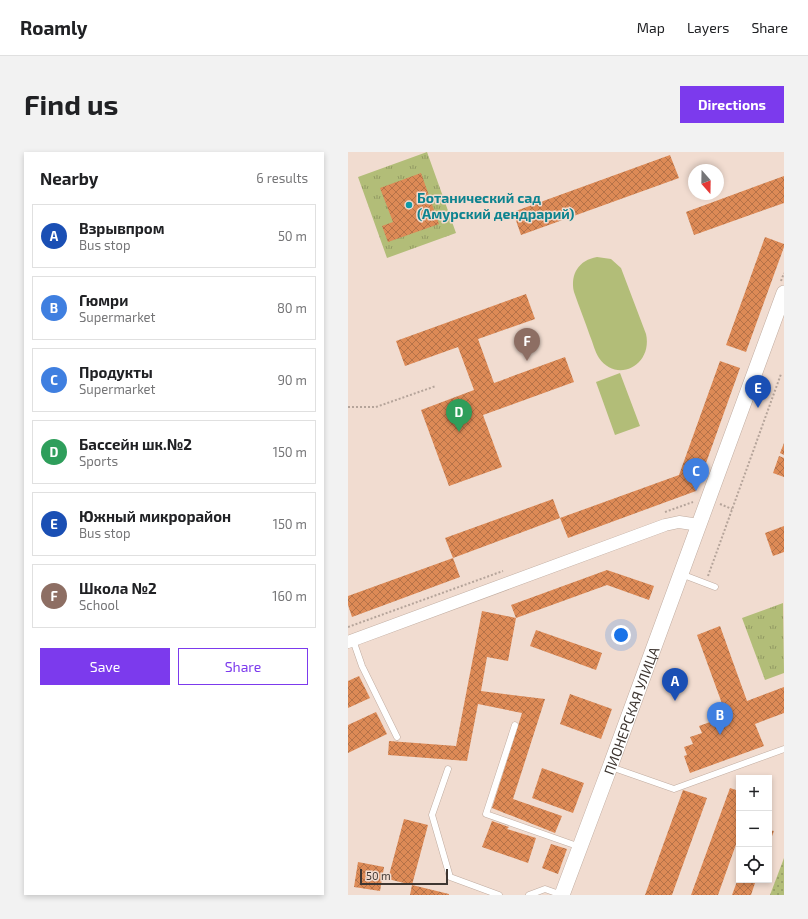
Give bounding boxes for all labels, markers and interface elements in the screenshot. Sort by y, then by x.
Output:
text: Roamly [20,16,87,39]
text: Map [637,19,665,36]
text: Layers [687,19,729,36]
text: Share [751,19,788,36]
button: Directions [680,86,784,123]
text: Find us [24,87,118,121]
north arrow [688,164,724,200]
text: Nearby [40,168,98,188]
text: 6 results [256,170,308,186]
place label: Ботанический сад (Амурский дендрарий) [417,189,574,222]
marker: Ботанический сад (Амурский дендрарий) [404,200,414,210]
text: Взрывпром [79,219,164,237]
text: A [50,228,58,244]
text: 50 m [278,228,307,244]
text: Bus stop [79,237,130,253]
text: Гюмри [79,291,128,309]
text: B [50,300,58,316]
text: 80 m [277,300,307,316]
text: Supermarket [79,309,156,325]
pin: F [514,328,540,361]
text: Продукты [79,363,153,381]
text: C [50,372,58,388]
text: 90 m [277,372,307,388]
pin: E [745,375,771,408]
text: Supermarket [79,381,156,397]
pin: D [446,399,472,432]
text: Бассейн шк.№2 [79,435,192,453]
text: D [50,444,58,460]
text: 150 m [273,444,307,460]
text: Sports [79,453,118,469]
pin: C [683,458,709,491]
text: Южный микрорайон [79,507,231,525]
text: E [50,516,58,532]
text: 150 m [273,516,307,532]
text: Bus stop [79,525,130,541]
text: Школа №2 [79,579,157,597]
text: F [50,588,58,604]
text: 160 m [272,588,307,604]
text: School [79,597,119,613]
your location [611,625,631,645]
street label: ПИОНЕРСКАЯ УЛИЦА [599,644,662,777]
button: Save [40,648,170,685]
button: Share [178,648,308,685]
pin: A [662,668,688,701]
pin: B [707,702,733,735]
map controls [736,775,772,883]
button: + [736,775,772,811]
button: − [736,811,772,847]
button: locate [736,847,772,883]
scale bar [360,867,448,886]
text: 50 m [366,869,391,882]

